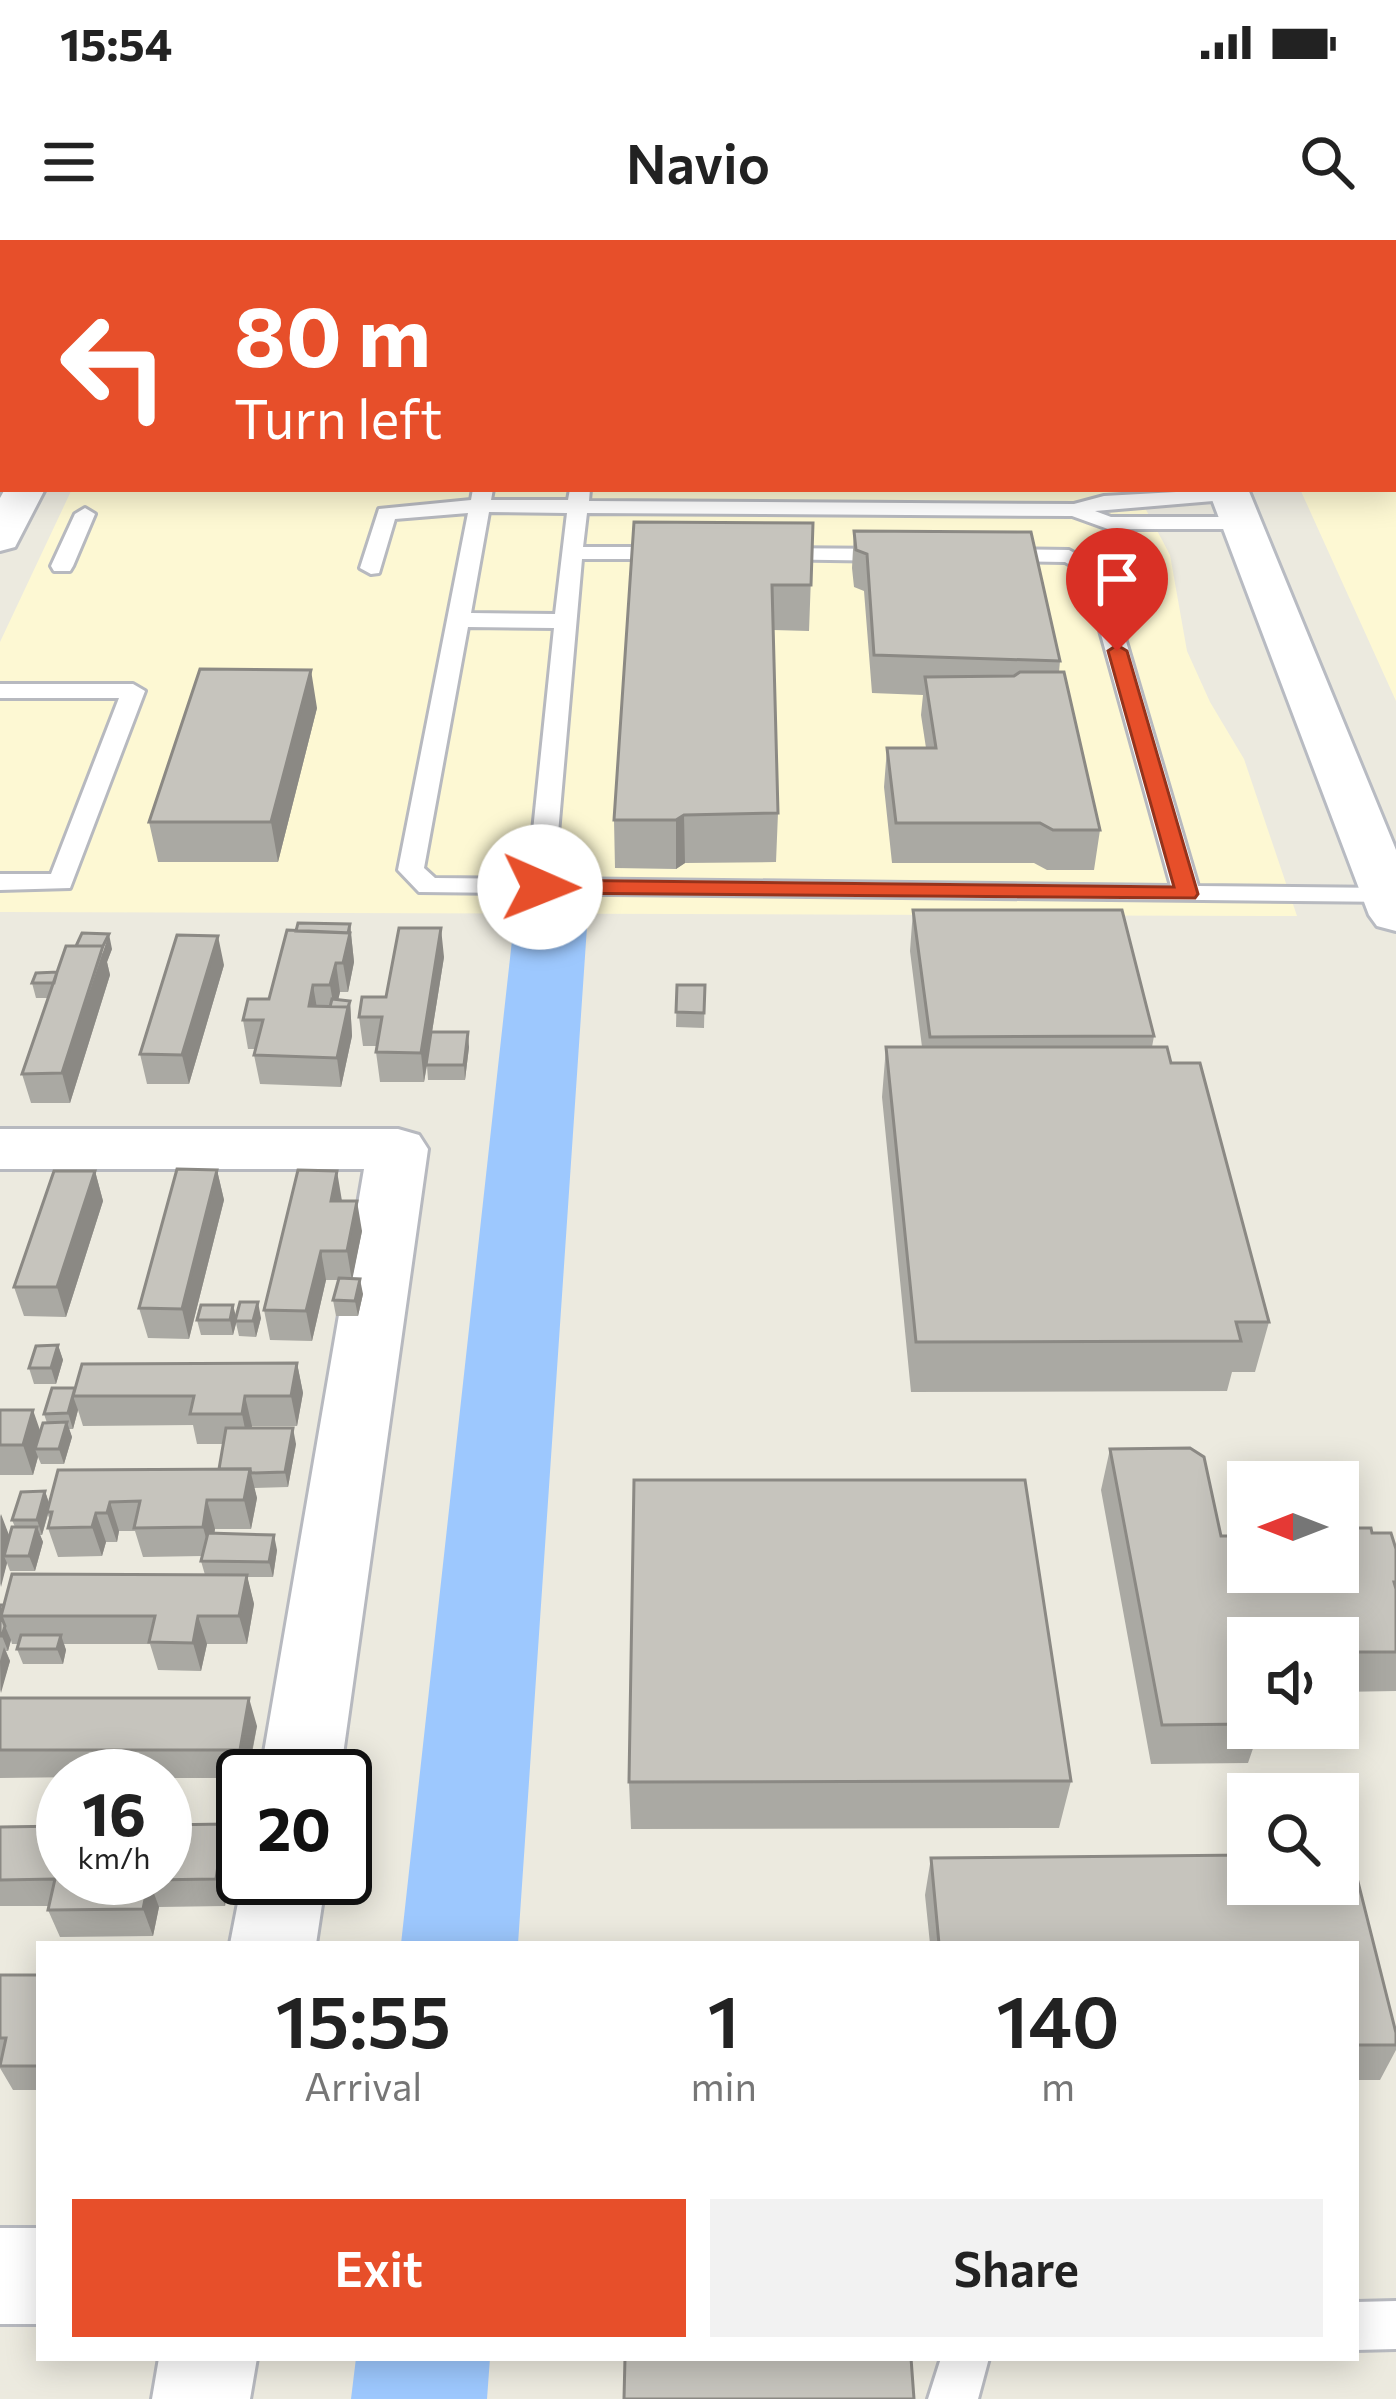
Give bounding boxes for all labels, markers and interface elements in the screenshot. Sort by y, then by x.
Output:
text: 15:54 [60,15,172,70]
icon: menu [36,129,102,195]
text: Navio [626,129,770,195]
icon: search [1294,129,1360,195]
text: 80 m [234,282,431,384]
icon: left [36,288,192,444]
text: Turn left [234,384,442,450]
pin [1066,528,1168,651]
icon: arrive [1084,546,1150,612]
position arrow [477,824,603,950]
north arrow [1227,1461,1359,1593]
map controls [1227,1461,1359,1905]
button: sound [1227,1617,1359,1749]
speed limit sign: 20 [216,1749,372,1905]
button: search [1227,1773,1359,1905]
text: 16 [82,1775,146,1848]
text: km/h [78,1838,150,1875]
text: 15:55 [275,1975,451,2063]
text: 1 [708,1975,740,2063]
text: 140 [996,1975,1120,2063]
text: Arrival [304,2061,422,2109]
text: min [690,2061,757,2109]
text: m [1041,2061,1075,2109]
button: Exit [72,2199,686,2337]
button: Share [710,2199,1323,2337]

